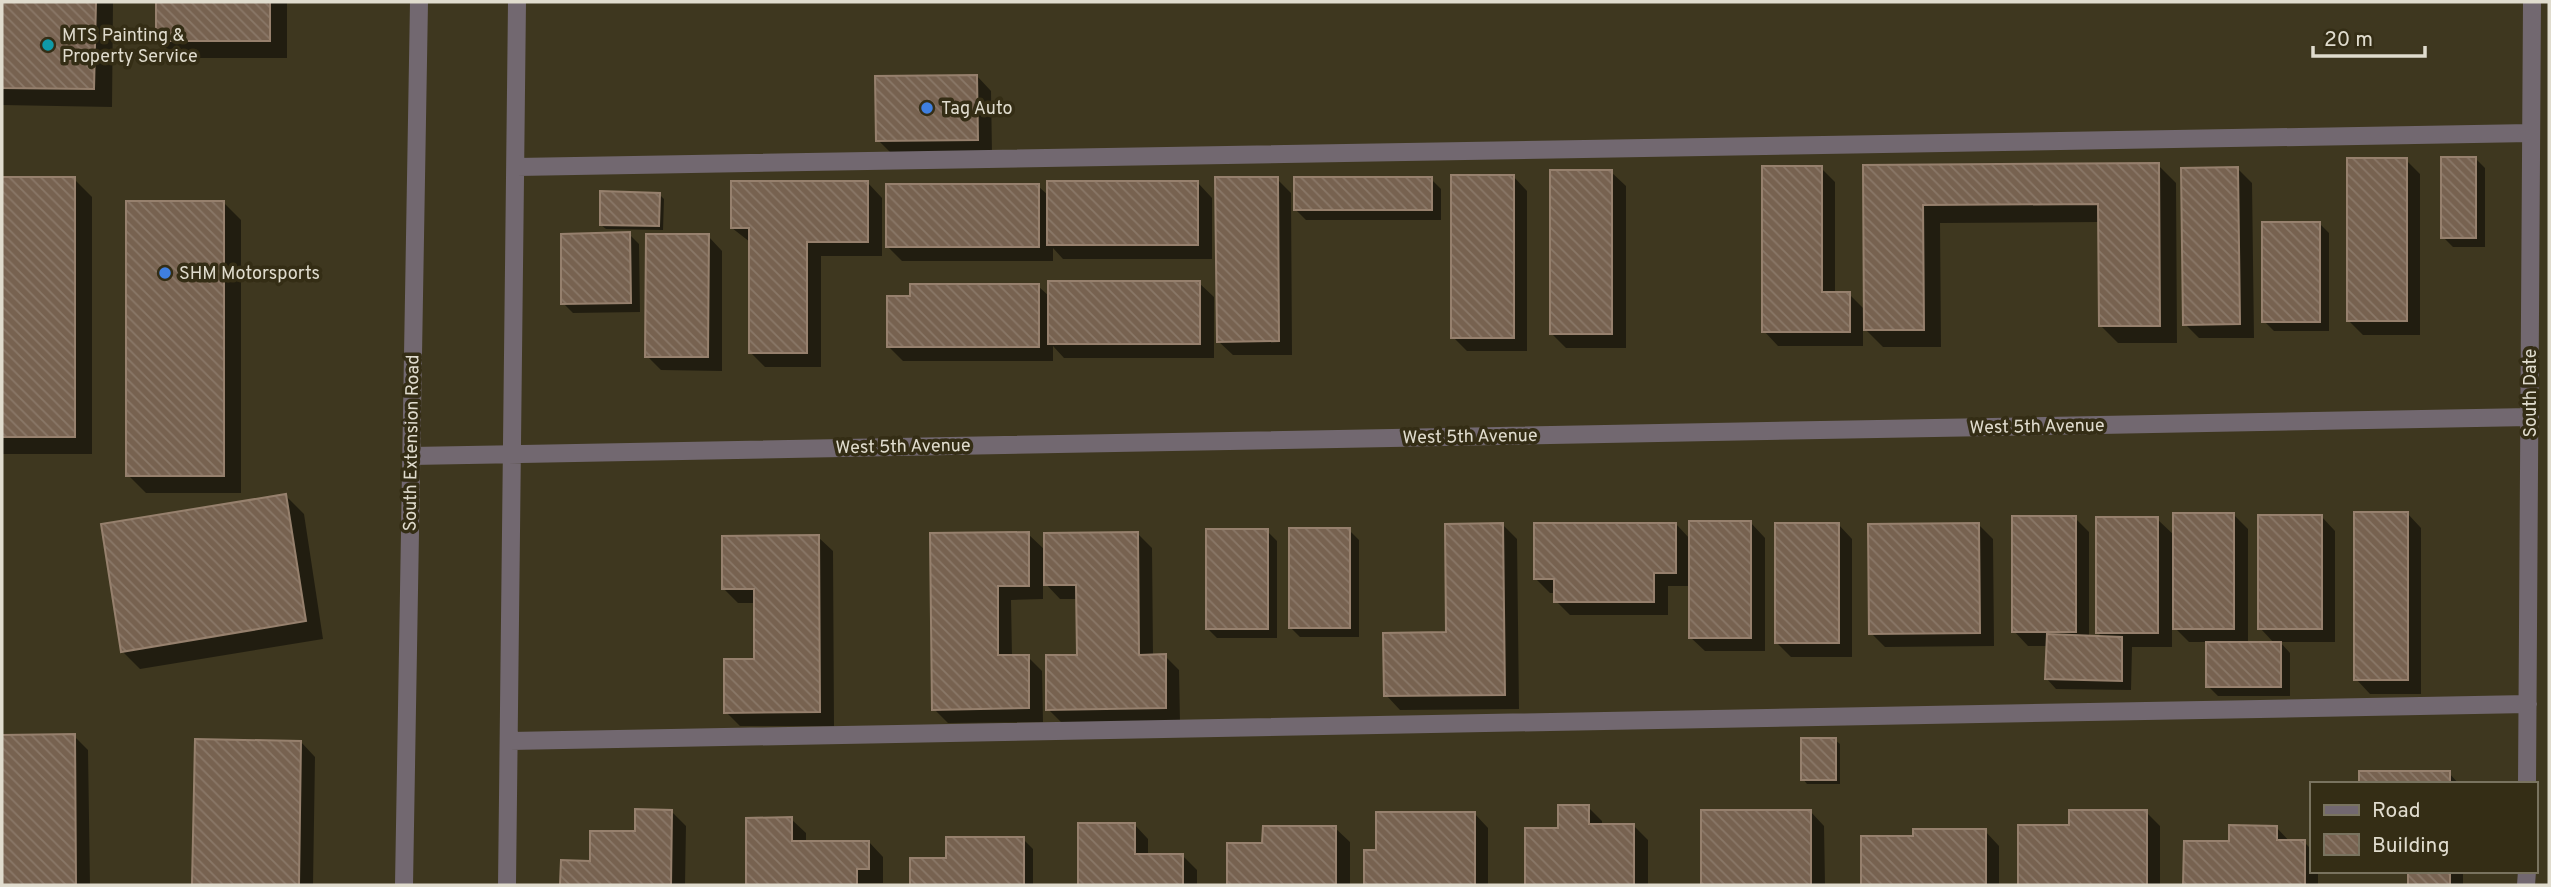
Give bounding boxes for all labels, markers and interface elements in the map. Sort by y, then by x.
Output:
scale bar [2313,14,2425,58]
place label: MTS Painting & Property Service [62,25,198,69]
text: 20 m [2324,27,2373,54]
marker: MTS Painting & Property Service [40,37,56,53]
place label: Tag Auto [941,98,1013,121]
marker: Tag Auto [919,100,935,116]
place label: SHM Motorsports [179,263,320,286]
marker: SHM Motorsports [157,265,173,281]
street label: South Date [2520,349,2543,437]
street label: South Extension Road [399,354,426,532]
street label: West 5th Avenue [1969,415,2105,440]
street label: West 5th Avenue [1402,425,1538,450]
street label: West 5th Avenue [835,435,971,460]
legend [2310,782,2537,873]
text: Road [2372,798,2421,825]
text: Building [2372,833,2450,860]

